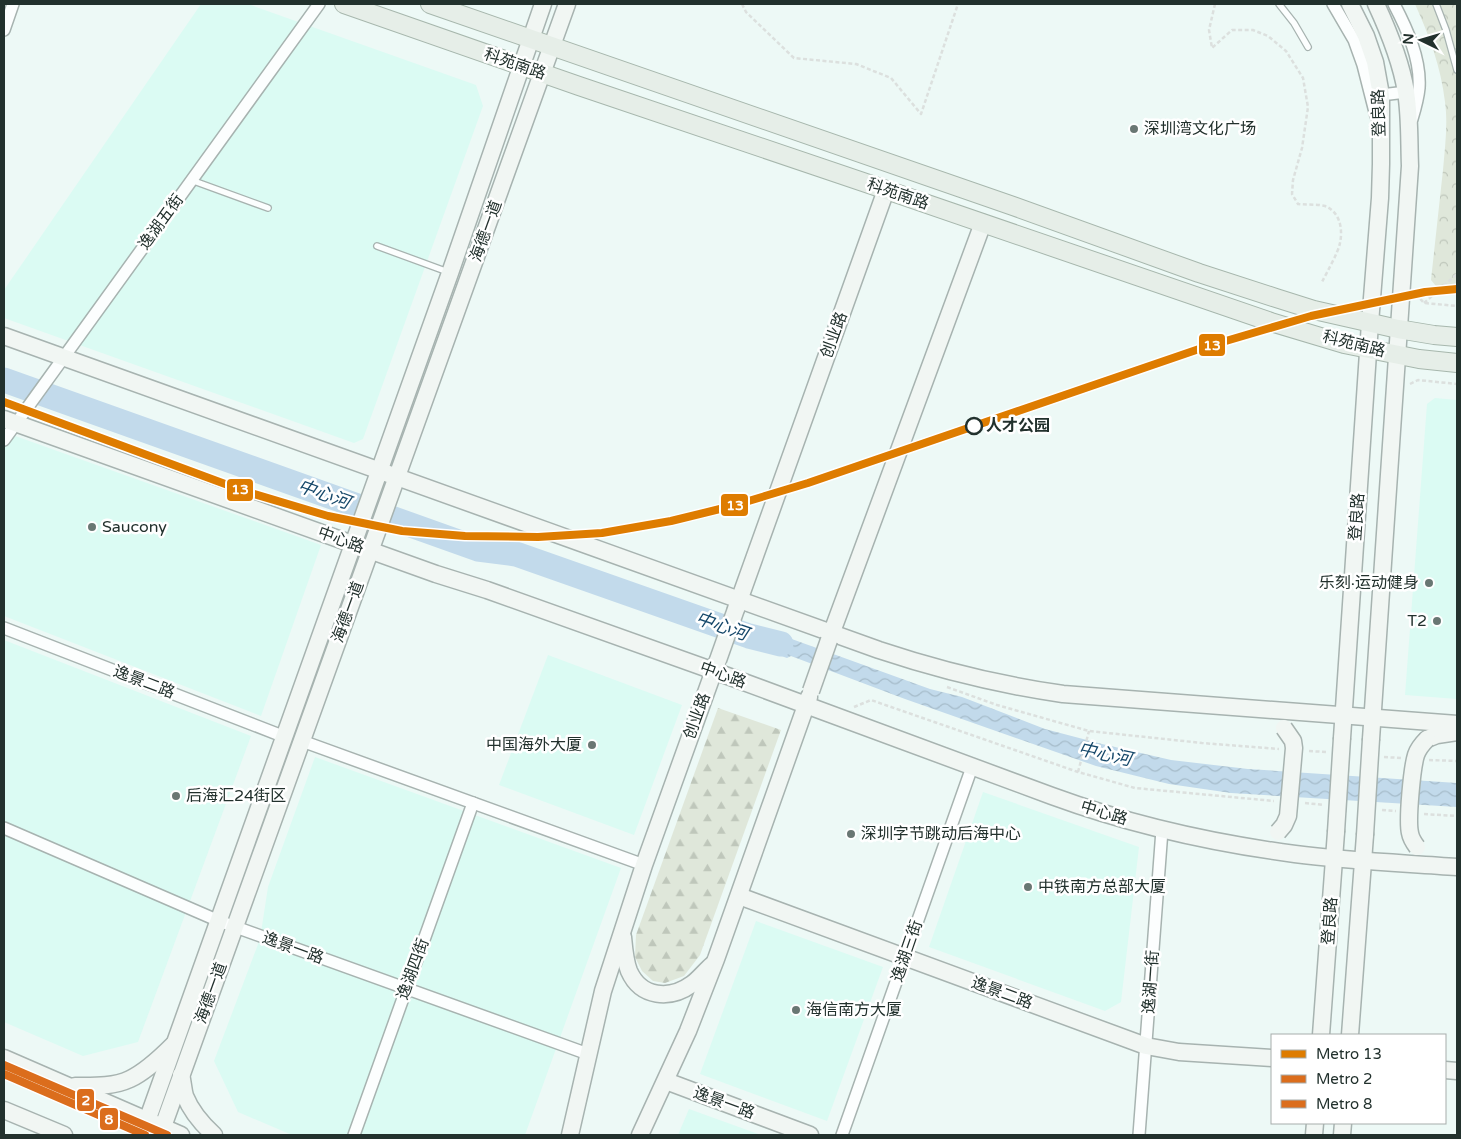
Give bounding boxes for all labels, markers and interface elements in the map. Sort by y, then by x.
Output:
north arrow [1396,15,1446,65]
text: N [1400,33,1418,45]
street label: 科苑南路 [481,44,549,84]
street label: 登良路 [1368,89,1390,137]
place label: 深圳湾文化广场 [1144,119,1256,139]
marker: 深圳湾文化广场 [1128,123,1140,135]
street label: 科苑南路 [864,174,932,214]
street label: 逸湖五街 [134,190,188,254]
street label: 海德一道 [466,198,506,264]
street label: 创业路 [816,309,852,361]
street label: 科苑南路 [1321,327,1387,361]
line badge: 13 [1198,333,1226,357]
text: 13 [1203,337,1221,354]
place label: 人才公园 [986,416,1050,436]
marker: 人才公园 [965,417,983,435]
water label: 中心河 [295,474,356,515]
line badge: 13 [226,478,254,502]
text: 13 [231,481,249,498]
street label: 登良路 [1345,492,1369,542]
line badge: 13 [720,493,749,517]
text: 13 [726,497,744,514]
place label: Saucony [102,517,167,537]
marker: Saucony [86,521,98,533]
street label: 中心路 [315,522,367,558]
place label: 乐刻·运动健身 [1319,573,1419,593]
marker: 乐刻·运动健身 [1423,577,1435,589]
street label: 海德一道 [328,579,368,645]
water label: 中心河 [693,607,754,646]
place label: T2 [1407,611,1427,631]
marker: T2 [1431,615,1443,627]
street label: 中心路 [697,657,749,693]
street label: 逸景二路 [111,661,177,703]
street label: 创业路 [679,690,715,742]
place label: 中国海外大厦 [486,735,582,755]
water label: 中心河 [1076,738,1137,771]
marker: 中国海外大厦 [586,739,598,751]
place label: 后海汇24街区 [186,786,286,806]
marker: 后海汇24街区 [170,790,182,802]
street label: 中心路 [1078,796,1130,830]
place label: 深圳字节跳动后海中心 [861,824,1021,844]
marker: 深圳字节跳动后海中心 [845,828,857,840]
place label: 中铁南方总部大厦 [1038,877,1166,897]
marker: 中铁南方总部大厦 [1022,881,1034,893]
street label: 登良路 [1318,896,1342,946]
street label: 逸湖三街 [887,917,927,985]
street label: 逸景一路 [260,928,326,968]
street label: 逸湖四街 [393,936,433,1002]
street label: 逸湖一街 [1139,949,1163,1015]
street label: 海德一道 [191,960,231,1026]
street label: 逸景二路 [969,973,1035,1013]
place label: 海信南方大厦 [806,1000,902,1020]
marker: 海信南方大厦 [790,1004,802,1016]
legend [1271,1034,1446,1124]
text: Metro 13 [1316,1045,1382,1063]
text: Metro 2 [1316,1070,1372,1088]
street label: 逸景一路 [691,1083,757,1123]
line badge: 2 [76,1088,95,1112]
text: 2 [82,1092,91,1109]
text: Metro 8 [1316,1095,1372,1113]
line badge: 8 [99,1107,119,1131]
text: 8 [105,1111,114,1128]

